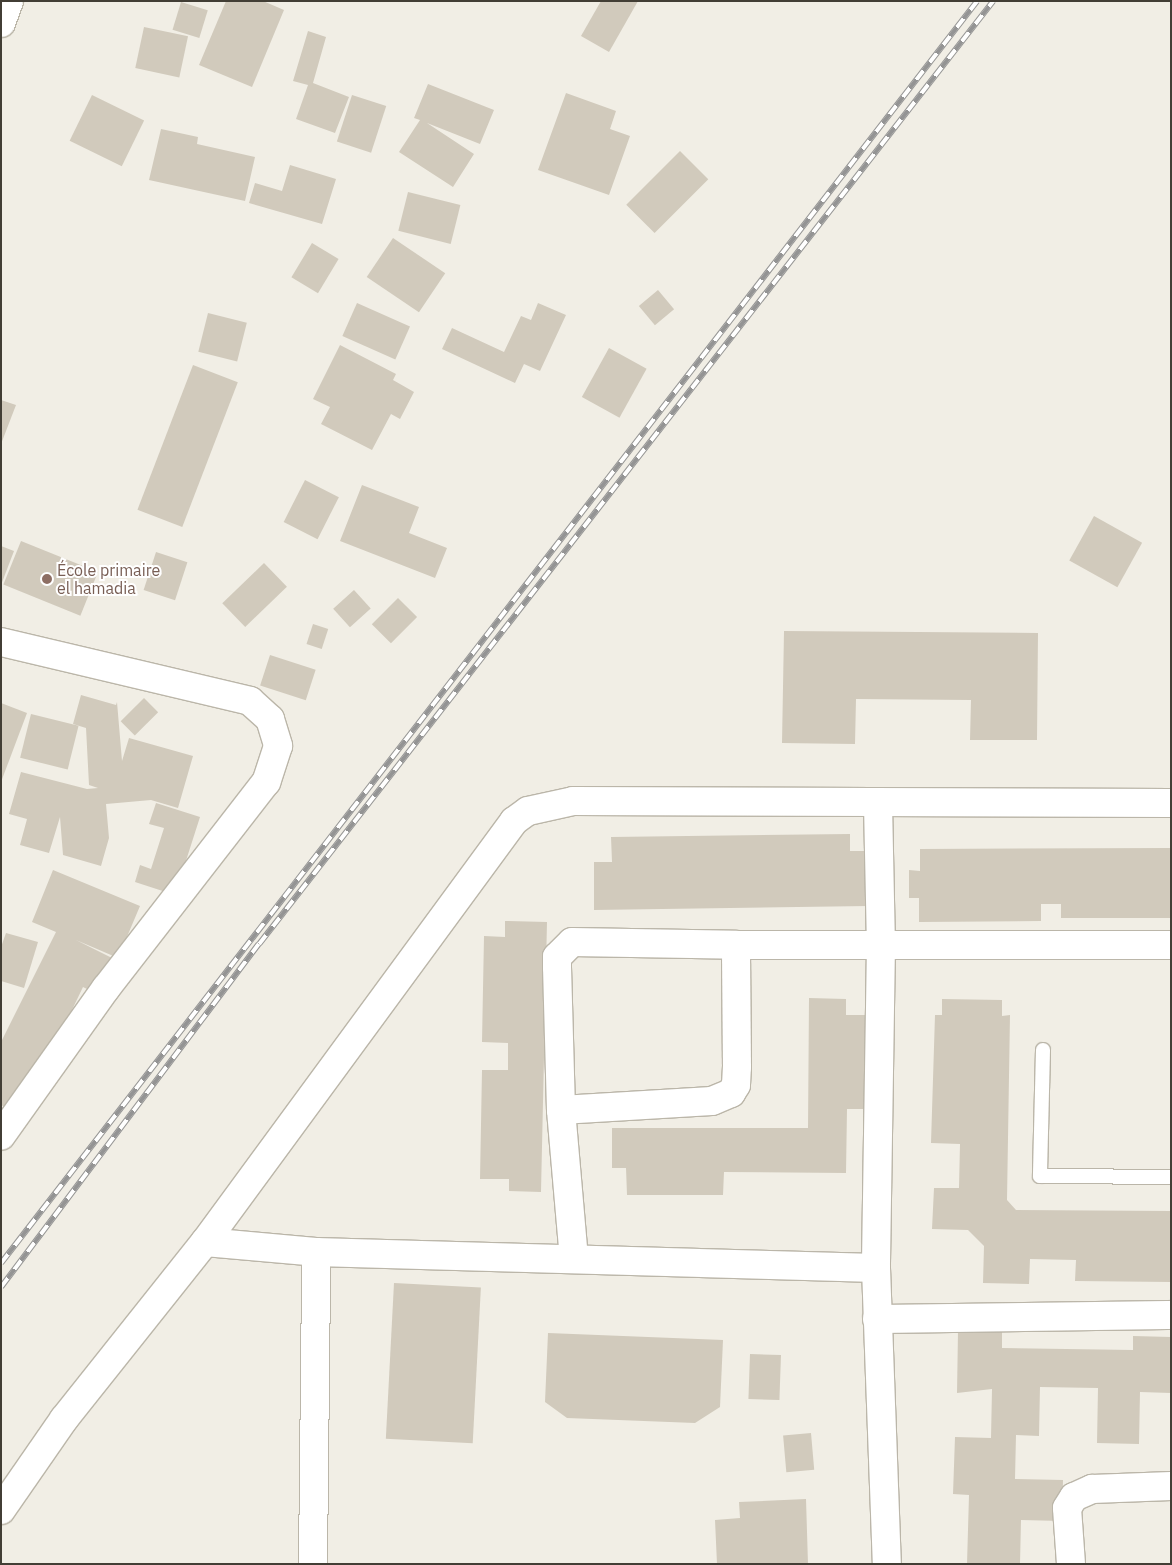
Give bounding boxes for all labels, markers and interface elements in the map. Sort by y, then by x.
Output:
place label: École primaire el hamadia [57,560,160,598]
marker: École primaire el hamadia [41,573,53,585]

